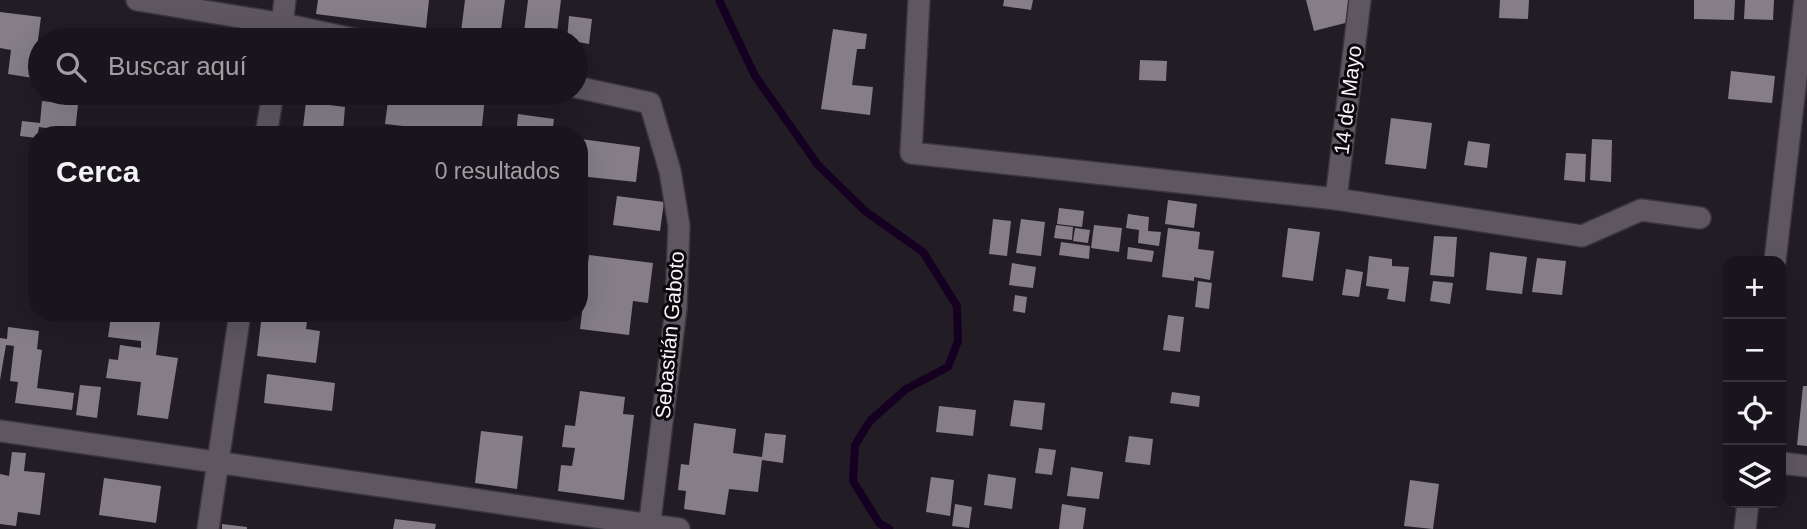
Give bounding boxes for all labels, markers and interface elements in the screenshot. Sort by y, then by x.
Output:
search box [28,28,588,105]
street label: 14 de Mayo [1329,44,1366,156]
icon: search [52,48,90,86]
text: Buscar aquí [108,51,247,81]
text: Cerca [56,155,139,188]
text: 0 resultados [435,158,560,184]
street label: Sebastián Gaboto [651,250,688,420]
map controls [1723,256,1786,508]
button: + [1723,256,1786,319]
button: − [1723,319,1786,382]
button: locate [1723,382,1786,445]
button: layers [1723,445,1786,508]

